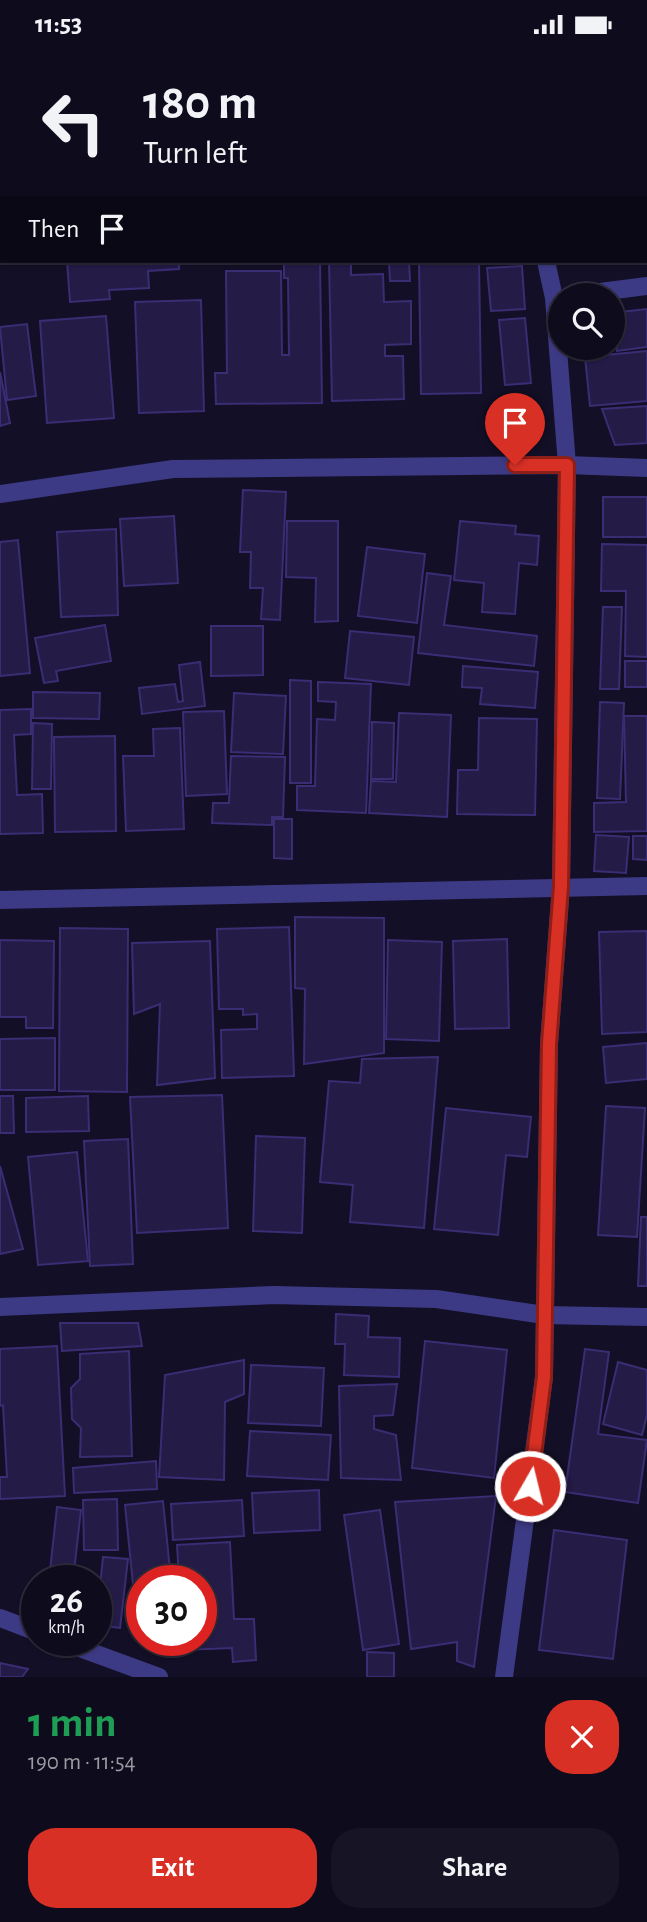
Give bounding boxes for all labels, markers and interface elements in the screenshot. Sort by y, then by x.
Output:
text: 11:53 [35,11,82,37]
icon: left [28,77,119,168]
text: 180 m [143,79,257,128]
text: Turn left [143,137,247,169]
icon: arrive [93,210,131,248]
text: Then [28,216,79,242]
map controls [548,283,625,360]
button: search [548,283,625,360]
pin [485,393,545,465]
icon: arrive [496,404,534,442]
position arrow [493,1449,567,1523]
speed limit sign: 30 [126,1565,217,1656]
text: 26 [50,1584,83,1619]
text: km/h [48,1619,85,1637]
button: close [545,1700,619,1774]
text: 1 min [28,1702,117,1744]
text: 190 m · 11:54 [28,1751,136,1774]
button: Exit [28,1828,317,1908]
button: Share [331,1828,619,1908]

